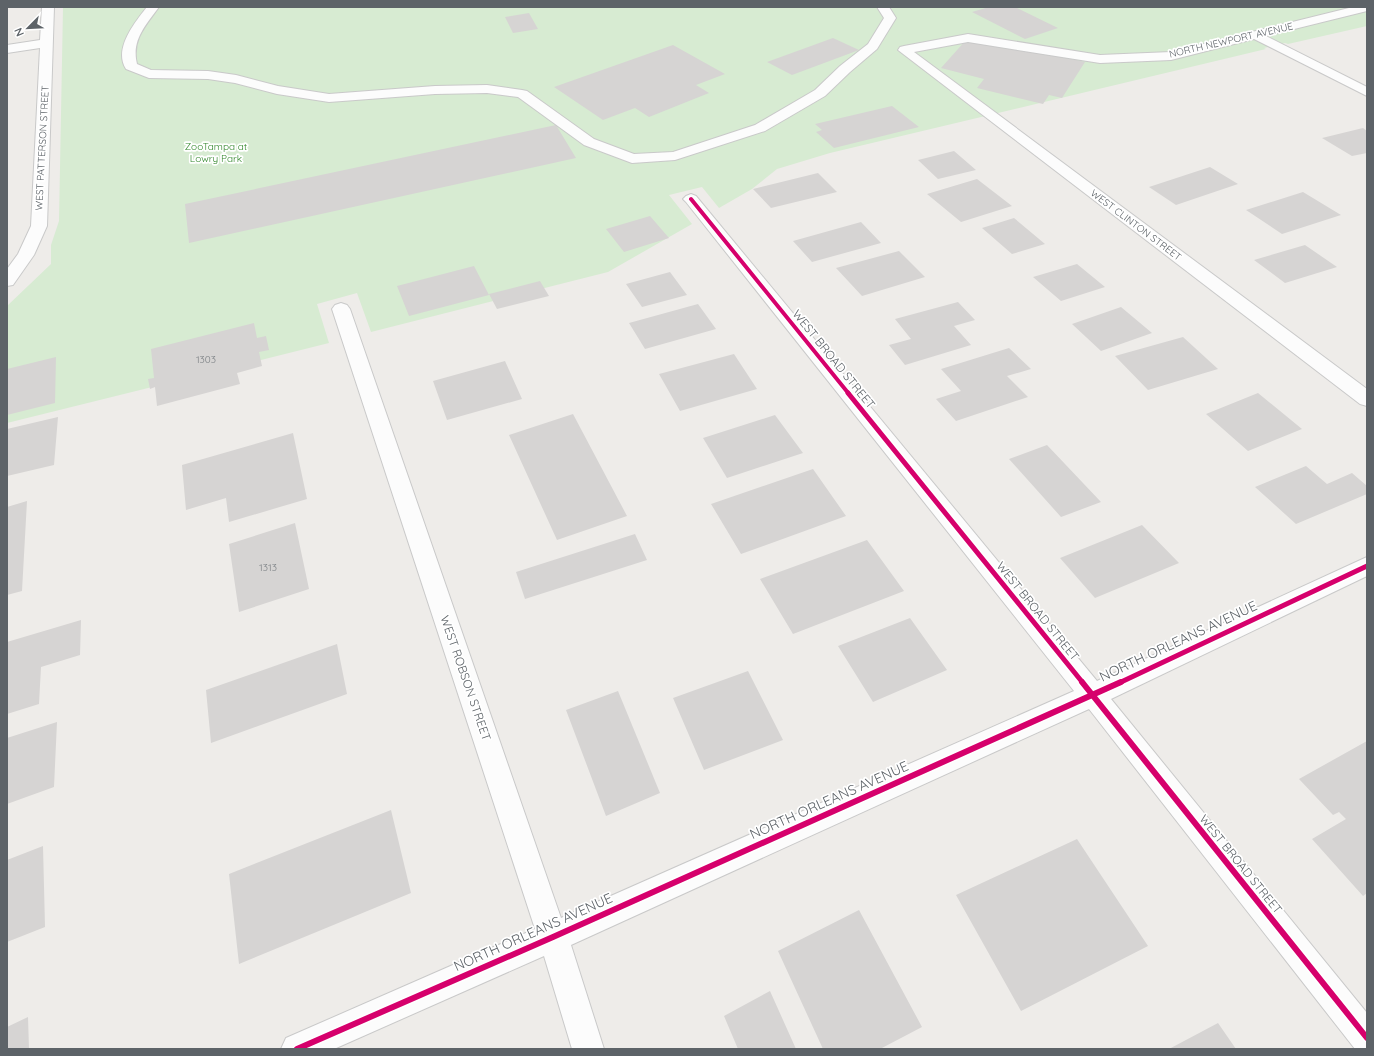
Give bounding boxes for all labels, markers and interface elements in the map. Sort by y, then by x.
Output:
north arrow [8,8,48,48]
street label: NORTH NEWPORT AVENUE [1168,19,1295,61]
text: N [11,26,27,39]
street label: WEST PATTERSON STREET [32,85,52,211]
park label: ZooTampa at Lowry Park [185,140,248,165]
street label: WEST CLINTON STREET [1088,187,1184,263]
street label: WEST BROAD STREET [789,306,879,412]
house number: 1303 [196,353,216,366]
street label: WEST BROAD STREET [993,558,1083,664]
house number: 1313 [259,561,277,574]
street label: NORTH ORLEANS AVENUE [1096,596,1260,686]
street label: WEST ROBSON STREET [438,613,494,743]
street label: NORTH ORLEANS AVENUE [747,757,911,843]
street label: WEST BROAD STREET [1196,811,1286,917]
street label: NORTH ORLEANS AVENUE [451,889,615,975]

